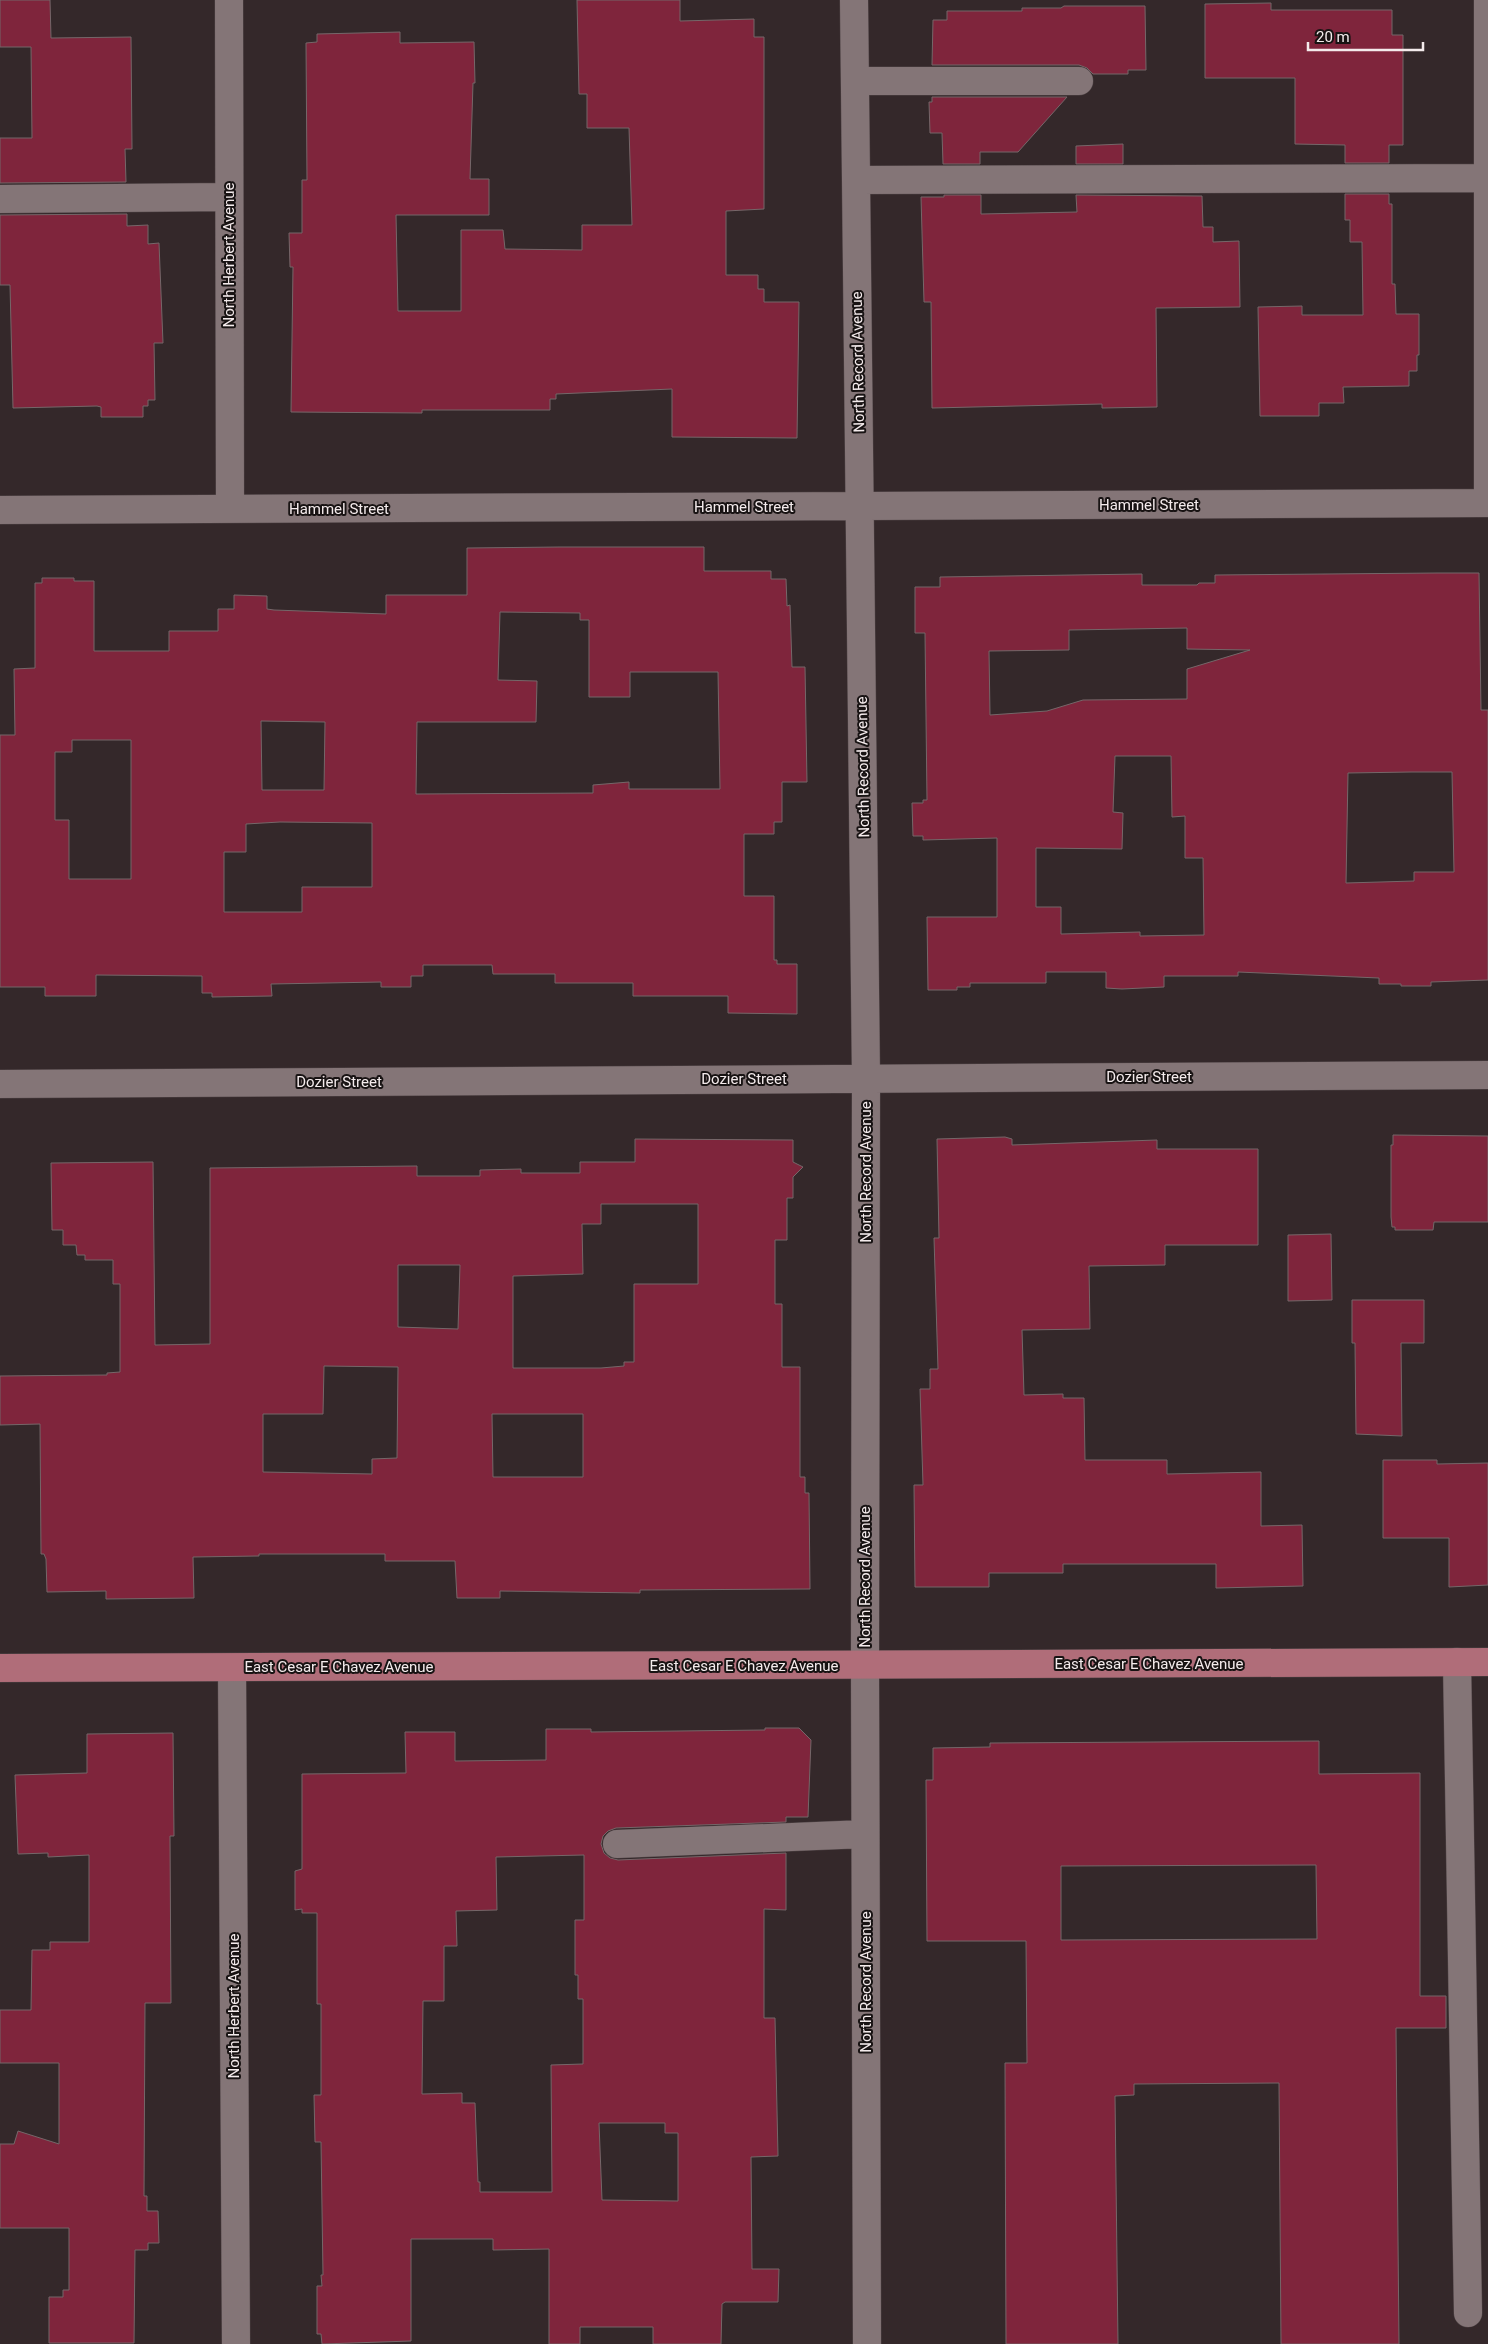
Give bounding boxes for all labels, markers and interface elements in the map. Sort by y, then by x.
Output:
scale bar [1308,20,1423,52]
text: 20 m [1316,28,1350,46]
street label: North Herbert Avenue [220,183,238,327]
street label: North Record Avenue [848,291,868,433]
street label: Hammel Street [1099,496,1199,514]
street label: Hammel Street [694,498,794,516]
street label: Hammel Street [289,500,389,518]
street label: North Record Avenue [853,696,873,838]
street label: Dozier Street [1106,1068,1192,1086]
street label: Dozier Street [701,1070,787,1088]
street label: Dozier Street [296,1073,382,1091]
street label: North Record Avenue [857,1101,875,1243]
street label: North Record Avenue [856,1506,874,1648]
street label: East Cesar E Chavez Avenue [1054,1655,1244,1673]
street label: East Cesar E Chavez Avenue [649,1657,839,1675]
street label: East Cesar E Chavez Avenue [244,1658,434,1676]
street label: North Record Avenue [857,1911,875,2053]
street label: North Herbert Avenue [225,1934,243,2078]

